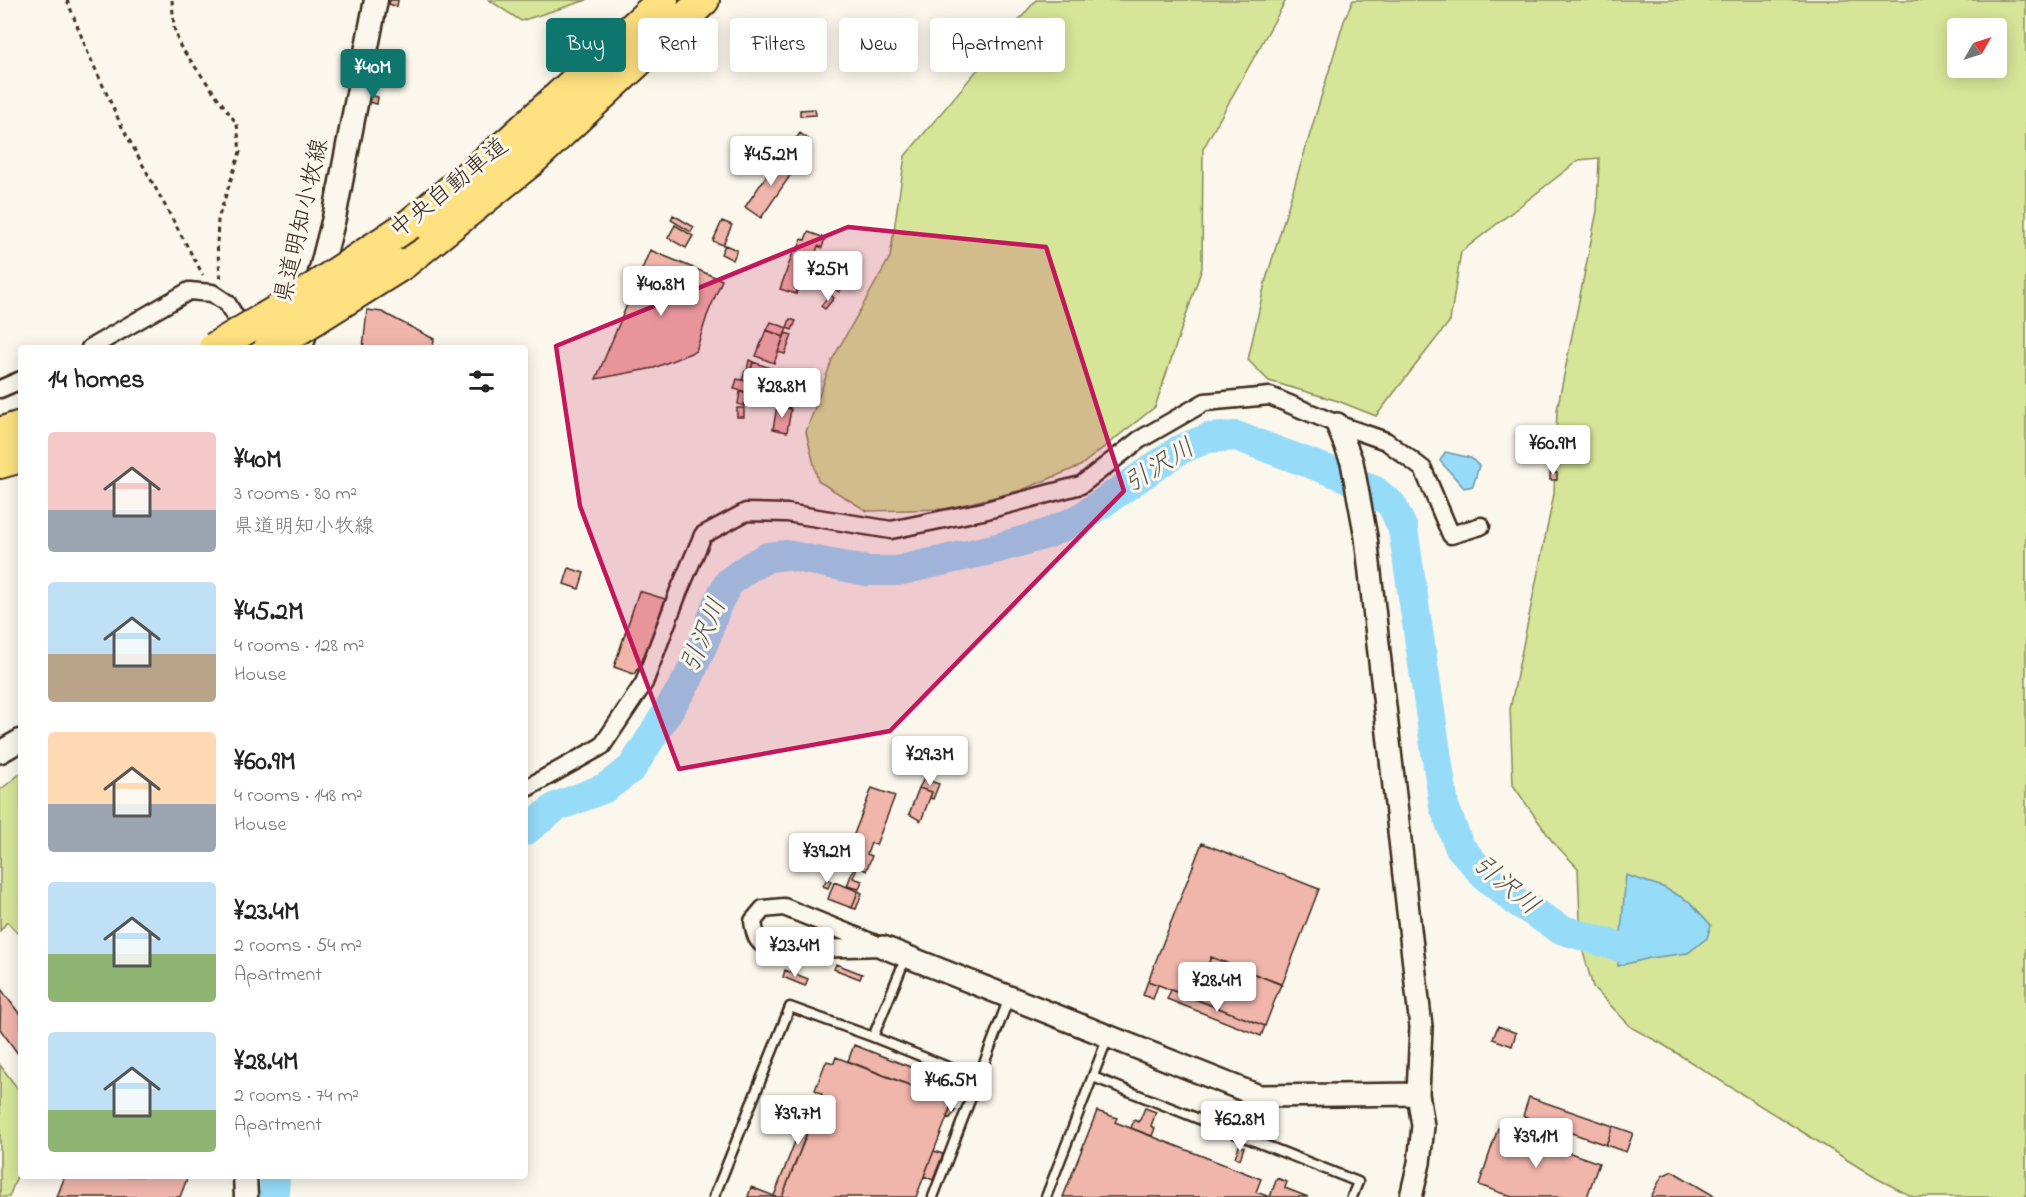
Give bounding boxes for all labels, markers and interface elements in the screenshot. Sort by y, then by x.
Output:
chip: Buy [546,18,626,72]
chip: Rent [638,18,718,72]
chip: Filters [730,18,827,72]
chip: New [839,18,918,72]
chip: Apartment [930,18,1065,72]
north arrow [1947,18,2007,78]
map controls [1947,18,2007,78]
pin: ¥40M [337,49,409,100]
text: ¥40M [355,54,391,83]
street label: 中央自動車道 [383,130,517,248]
street label: 県道明知小牧線 [267,135,339,307]
pin: ¥45.2M [722,136,820,187]
text: ¥45.2M [744,141,798,170]
pin: ¥25M [792,251,864,302]
text: ¥25M [807,256,849,285]
pin: ¥40.8M [612,266,710,317]
text: ¥40.8M [637,271,685,300]
text: 14 homes [48,362,144,400]
icon: filters [465,365,498,398]
pin: ¥28.8M [733,368,831,419]
text: ¥28.8M [758,373,806,402]
pin: ¥60.9M [1504,425,1602,476]
water label: 引沢川 [1117,430,1203,504]
text: ¥60.9M [1529,430,1577,459]
text: ¥40M [234,442,282,480]
icon: home [96,456,168,528]
text: 3 rooms · 80 m² [234,480,357,509]
text: 県道明知小牧線 [234,513,374,542]
water label: 引沢川 [672,593,738,679]
text: ¥45.2M [234,594,304,632]
icon: home [96,606,168,678]
text: 4 rooms · 128 m² [234,632,364,661]
text: House [234,661,287,690]
pin: ¥29.3M [881,736,979,787]
text: ¥29.3M [906,741,954,770]
text: ¥60.9M [234,744,296,782]
icon: home [96,756,168,828]
text: 4 rooms · 148 m² [234,782,363,811]
text: House [234,811,287,840]
pin: ¥39.2M [778,833,876,884]
text: ¥39.2M [803,838,851,867]
water label: 引沢川 [1463,846,1547,926]
text: ¥23.4M [234,894,300,932]
icon: home [96,906,168,978]
pin: ¥23.4M [746,927,844,978]
text: 2 rooms · 54 m² [234,932,362,961]
text: ¥23.4M [770,932,820,961]
text: Apartment [234,961,322,990]
pin: ¥28.4M [1168,962,1266,1013]
text: ¥28.4M [1192,967,1242,996]
text: ¥28.4M [234,1044,299,1082]
icon: home [96,1056,168,1128]
pin: ¥46.5M [902,1062,1000,1113]
text: ¥46.5M [925,1067,977,1096]
text: 2 rooms · 74 m² [234,1082,359,1111]
pin: ¥39.7M [749,1095,847,1146]
text: ¥39.7M [775,1100,821,1129]
pin: ¥62.8M [1191,1101,1289,1152]
text: ¥62.8M [1215,1106,1265,1135]
text: Apartment [234,1111,322,1140]
pin: ¥39.1M [1487,1118,1585,1169]
text: ¥39.1M [1514,1123,1558,1152]

